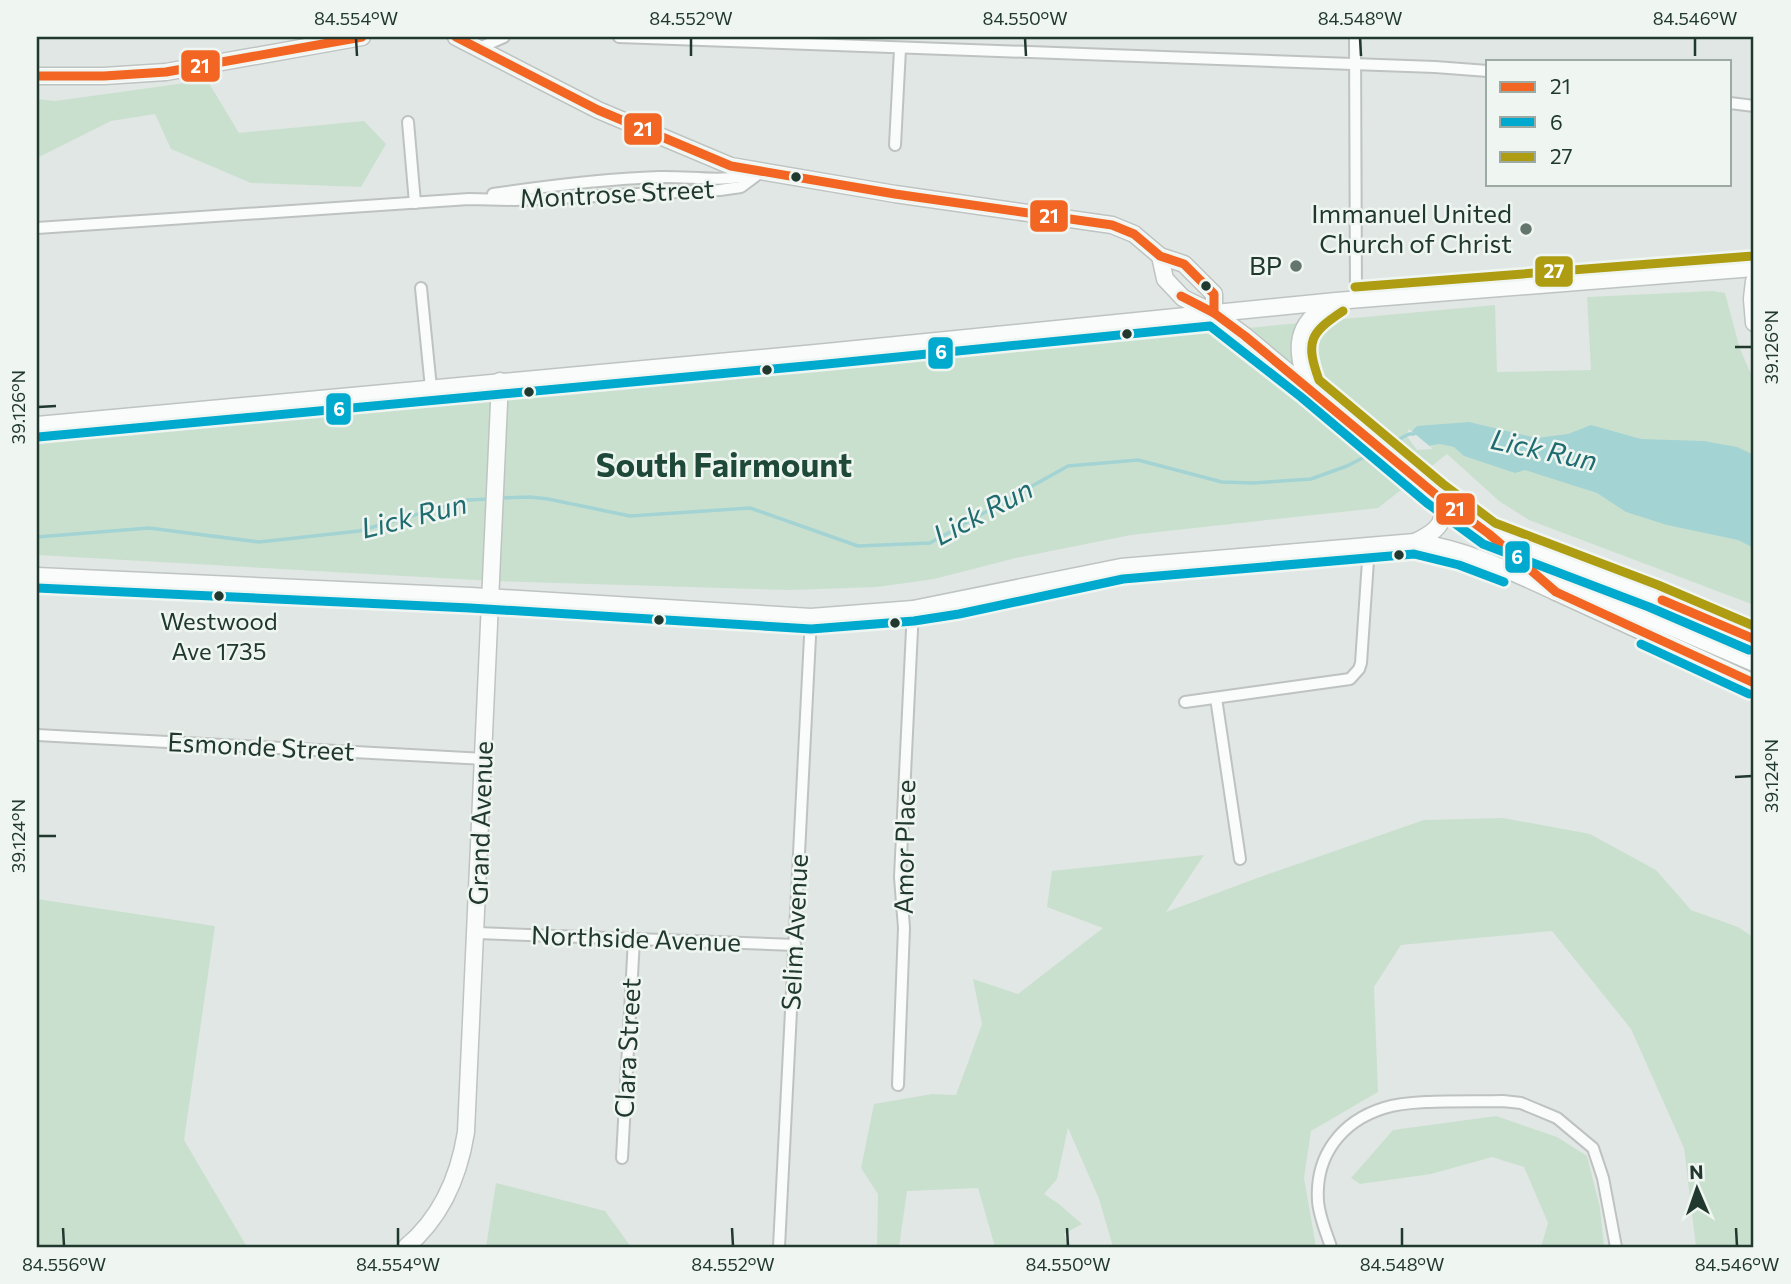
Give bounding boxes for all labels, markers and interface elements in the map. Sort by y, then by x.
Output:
text: 84.554°W [314,7,398,29]
text: 84.552°W [649,7,733,29]
text: 84.550°W [982,7,1068,29]
text: 84.548°W [1318,7,1402,29]
text: 84.546°W [1653,7,1737,29]
line badge: 21 [180,49,221,83]
text: 21 [190,54,210,77]
legend [1486,60,1732,186]
text: 21 [1550,73,1571,98]
text: 6 [1550,109,1563,134]
line badge: 21 [623,112,663,146]
text: 21 [633,117,653,140]
text: 27 [1550,143,1573,168]
unlabelled marker [789,170,803,184]
street label: Montrose Street [519,172,715,213]
place label: Immanuel United Church of Christ [1311,197,1512,258]
line badge: 21 [1029,199,1069,233]
text: 21 [1039,204,1059,227]
marker: Immanuel United Church of Christ [1518,221,1534,237]
place label: BP [1249,249,1282,280]
line badge: 27 [1534,255,1574,288]
marker: BP [1288,258,1304,274]
text: 27 [1543,259,1565,282]
unlabelled marker [1199,279,1213,293]
text: 39.126°N [1760,310,1782,384]
unlabelled marker [1120,327,1134,341]
line badge: 6 [927,336,954,370]
text: 6 [935,340,947,363]
unlabelled marker [760,363,774,377]
text: 39.126°N [7,370,29,444]
unlabelled marker [522,385,536,399]
line badge: 6 [325,392,352,426]
text: 6 [333,397,345,420]
water label: Lick Run [1488,421,1601,477]
district label: South Fairmount [596,443,852,484]
water label: Lick Run [927,471,1038,551]
water label: Lick Run [357,485,470,545]
line badge: 21 [1435,492,1476,526]
text: 21 [1445,497,1465,520]
line badge: 6 [1504,540,1531,574]
text: 6 [1511,545,1523,568]
unlabelled marker [1392,548,1406,562]
marker: Westwood Ave 1735 [212,589,226,603]
place label: Westwood Ave 1735 [160,606,278,665]
unlabelled marker [652,613,666,627]
unlabelled marker [888,616,902,630]
street label: Esmonde Street [167,725,356,766]
text: 39.124°N [1760,739,1782,813]
street label: Grand Avenue [461,740,498,906]
street label: Amor Place [887,779,920,915]
text: 39.124°N [7,799,29,873]
street label: Selim Avenue [774,853,813,1011]
street label: Northside Avenue [531,918,742,957]
street label: Clara Street [607,977,646,1119]
north arrow [1662,1154,1732,1224]
text: N [1689,1160,1704,1183]
text: 84.556°W [22,1253,106,1275]
text: 84.554°W [356,1253,440,1275]
text: 84.552°W [691,1253,775,1275]
text: 84.550°W [1025,1253,1111,1275]
text: 84.548°W [1360,1253,1444,1275]
text: 84.546°W [1695,1253,1779,1275]

